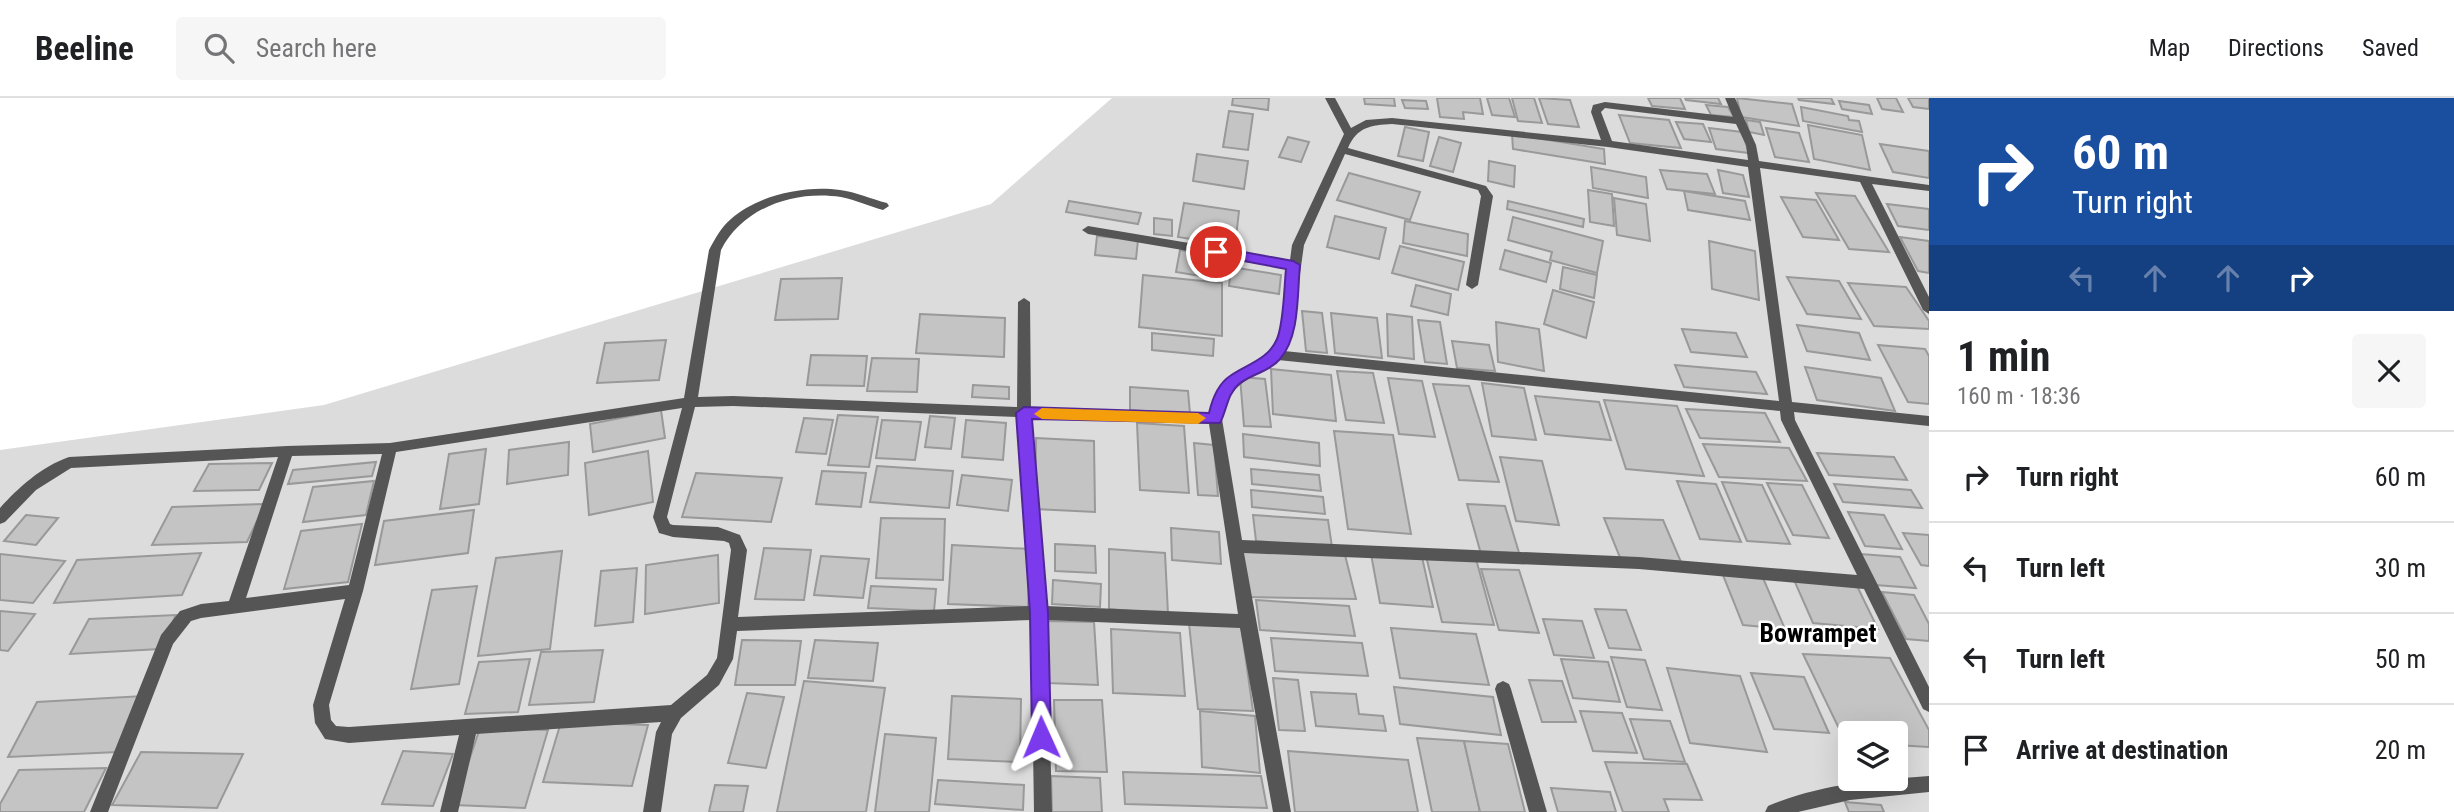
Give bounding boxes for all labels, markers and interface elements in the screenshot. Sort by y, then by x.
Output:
search box [176,17,666,80]
text: Beeline [35,29,134,68]
icon: search [200,29,238,67]
text: Search here [256,33,377,63]
text: Map [2149,34,2190,62]
text: Directions [2228,34,2324,62]
text: Saved [2362,34,2419,62]
text: 60 m [2072,124,2169,181]
icon: right [1957,126,2048,217]
text: Turn right [2072,183,2193,221]
pin [1186,222,1246,282]
icon: arrive [1197,233,1235,271]
icon: left [2063,259,2101,297]
icon: ahead [2136,259,2174,297]
icon: ahead [2209,259,2247,297]
icon: right [2282,259,2320,297]
text: 1 min [1957,332,2050,381]
button: close [2352,334,2426,408]
text: 160 m · 18:36 [1957,383,2081,410]
icon: right [1957,458,1995,496]
text: Turn right [2016,462,2118,492]
text: 60 m [2375,462,2426,492]
icon: left [1957,549,1995,587]
text: Turn left [2016,553,2105,583]
text: 30 m [2375,553,2426,583]
district label: Bowrampet [1759,618,1877,648]
icon: left [1957,640,1995,678]
text: Turn left [2016,644,2105,674]
text: 50 m [2375,644,2426,674]
position arrow [1004,700,1078,774]
map controls [1838,721,1908,791]
button: layers [1838,721,1908,791]
icon: arrive [1957,731,1995,769]
text: Arrive at destination [2016,735,2228,765]
text: 20 m [2375,735,2426,765]

